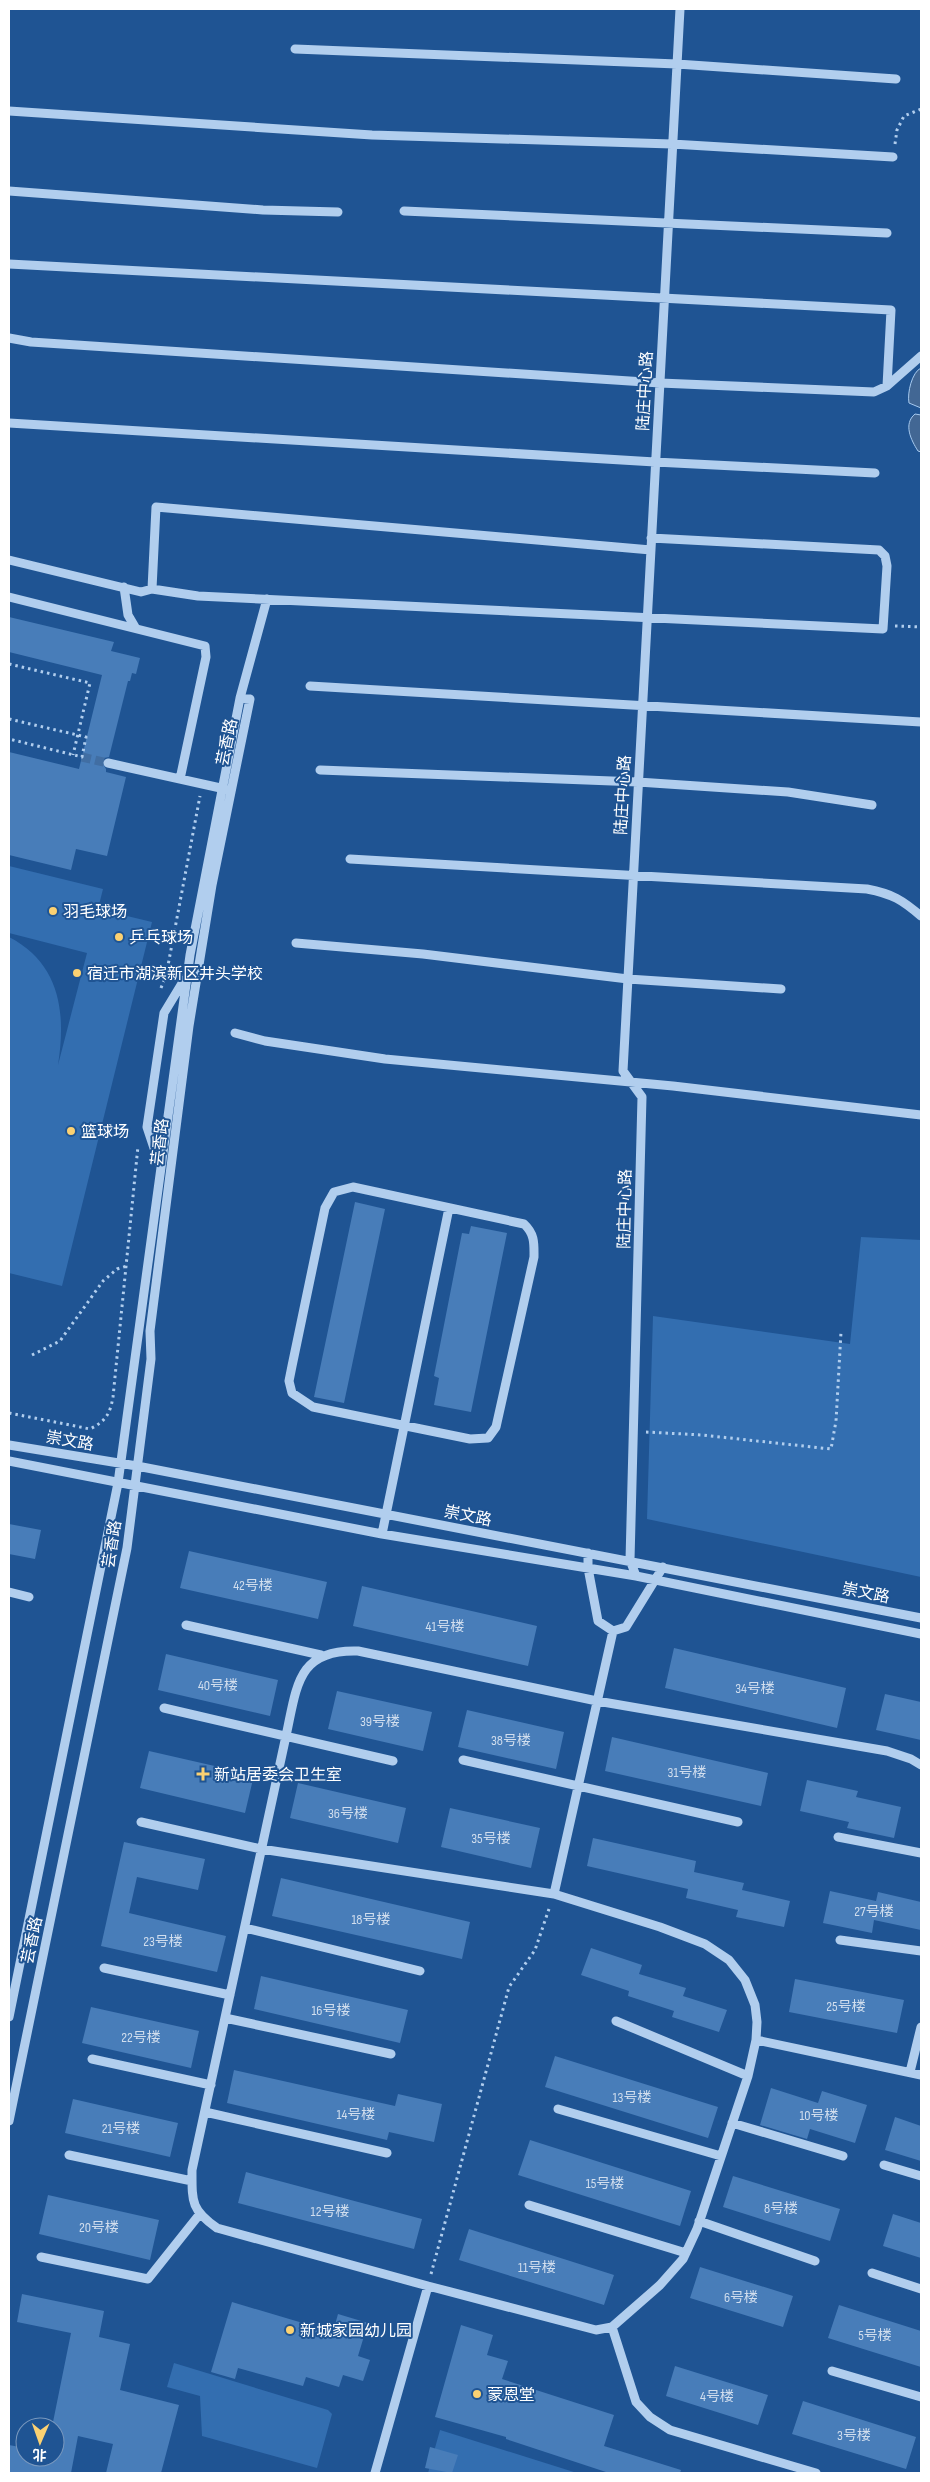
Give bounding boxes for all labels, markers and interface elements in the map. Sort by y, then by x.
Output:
street label: 陆庄中心路 [634,351,657,432]
street label: 芸香路 [213,717,242,768]
street label: 陆庄中心路 [612,755,635,836]
place label: 羽毛球场 [63,903,127,922]
marker: 羽毛球场 [47,905,59,917]
place label: 乒乓球场 [129,929,193,948]
marker: 乒乓球场 [113,931,125,943]
place label: 宿迁市湖滨新区井头学校 [87,965,263,984]
marker: 宿迁市湖滨新区井头学校 [71,967,83,979]
street label: 芸香路 [148,1117,173,1167]
place label: 篮球场 [81,1123,129,1142]
marker: 篮球场 [65,1125,77,1137]
street label: 陆庄中心路 [615,1169,636,1249]
street label: 崇文路 [44,1428,95,1455]
street label: 崇文路 [442,1503,493,1530]
street label: 芸香路 [99,1519,126,1569]
house number: 42号楼 [233,1577,273,1594]
street label: 崇文路 [840,1580,891,1607]
house number: 41号楼 [426,1618,464,1635]
house number: 40号楼 [198,1677,238,1694]
house number: 34号楼 [735,1680,775,1697]
house number: 39号楼 [360,1713,400,1730]
house number: 38号楼 [491,1732,531,1749]
house number: 31号楼 [668,1764,706,1781]
place label: 新站居委会卫生室 [214,1766,342,1785]
marker: 新站居委会卫生室 [196,1767,210,1781]
house number: 36号楼 [328,1805,368,1822]
house number: 35号楼 [471,1830,511,1847]
house number: 27号楼 [854,1903,894,1920]
house number: 18号楼 [351,1911,391,1928]
street label: 芸香路 [18,1915,47,1966]
house number: 23号楼 [143,1933,183,1950]
house number: 25号楼 [826,1998,866,2015]
house number: 16号楼 [311,2002,351,2019]
house number: 22号楼 [121,2029,161,2046]
house number: 13号楼 [613,2089,651,2106]
house number: 14号楼 [337,2106,375,2123]
house number: 10号楼 [799,2107,839,2124]
house number: 21号楼 [102,2120,140,2137]
house number: 15号楼 [586,2175,624,2192]
house number: 8号楼 [764,2200,798,2217]
house number: 12号楼 [311,2203,349,2220]
house number: 20号楼 [79,2219,119,2236]
house number: 11号楼 [518,2259,556,2276]
house number: 6号楼 [724,2289,758,2306]
place label: 新城家园幼儿园 [300,2322,412,2341]
marker: 新城家园幼儿园 [284,2324,296,2336]
house number: 5号楼 [858,2327,892,2344]
place label: 蒙恩堂 [487,2386,535,2405]
marker: 蒙恩堂 [471,2388,483,2400]
house number: 4号楼 [700,2388,734,2405]
north arrow [15,2417,65,2467]
house number: 3号楼 [837,2427,871,2444]
text: 北 [32,2446,47,2463]

